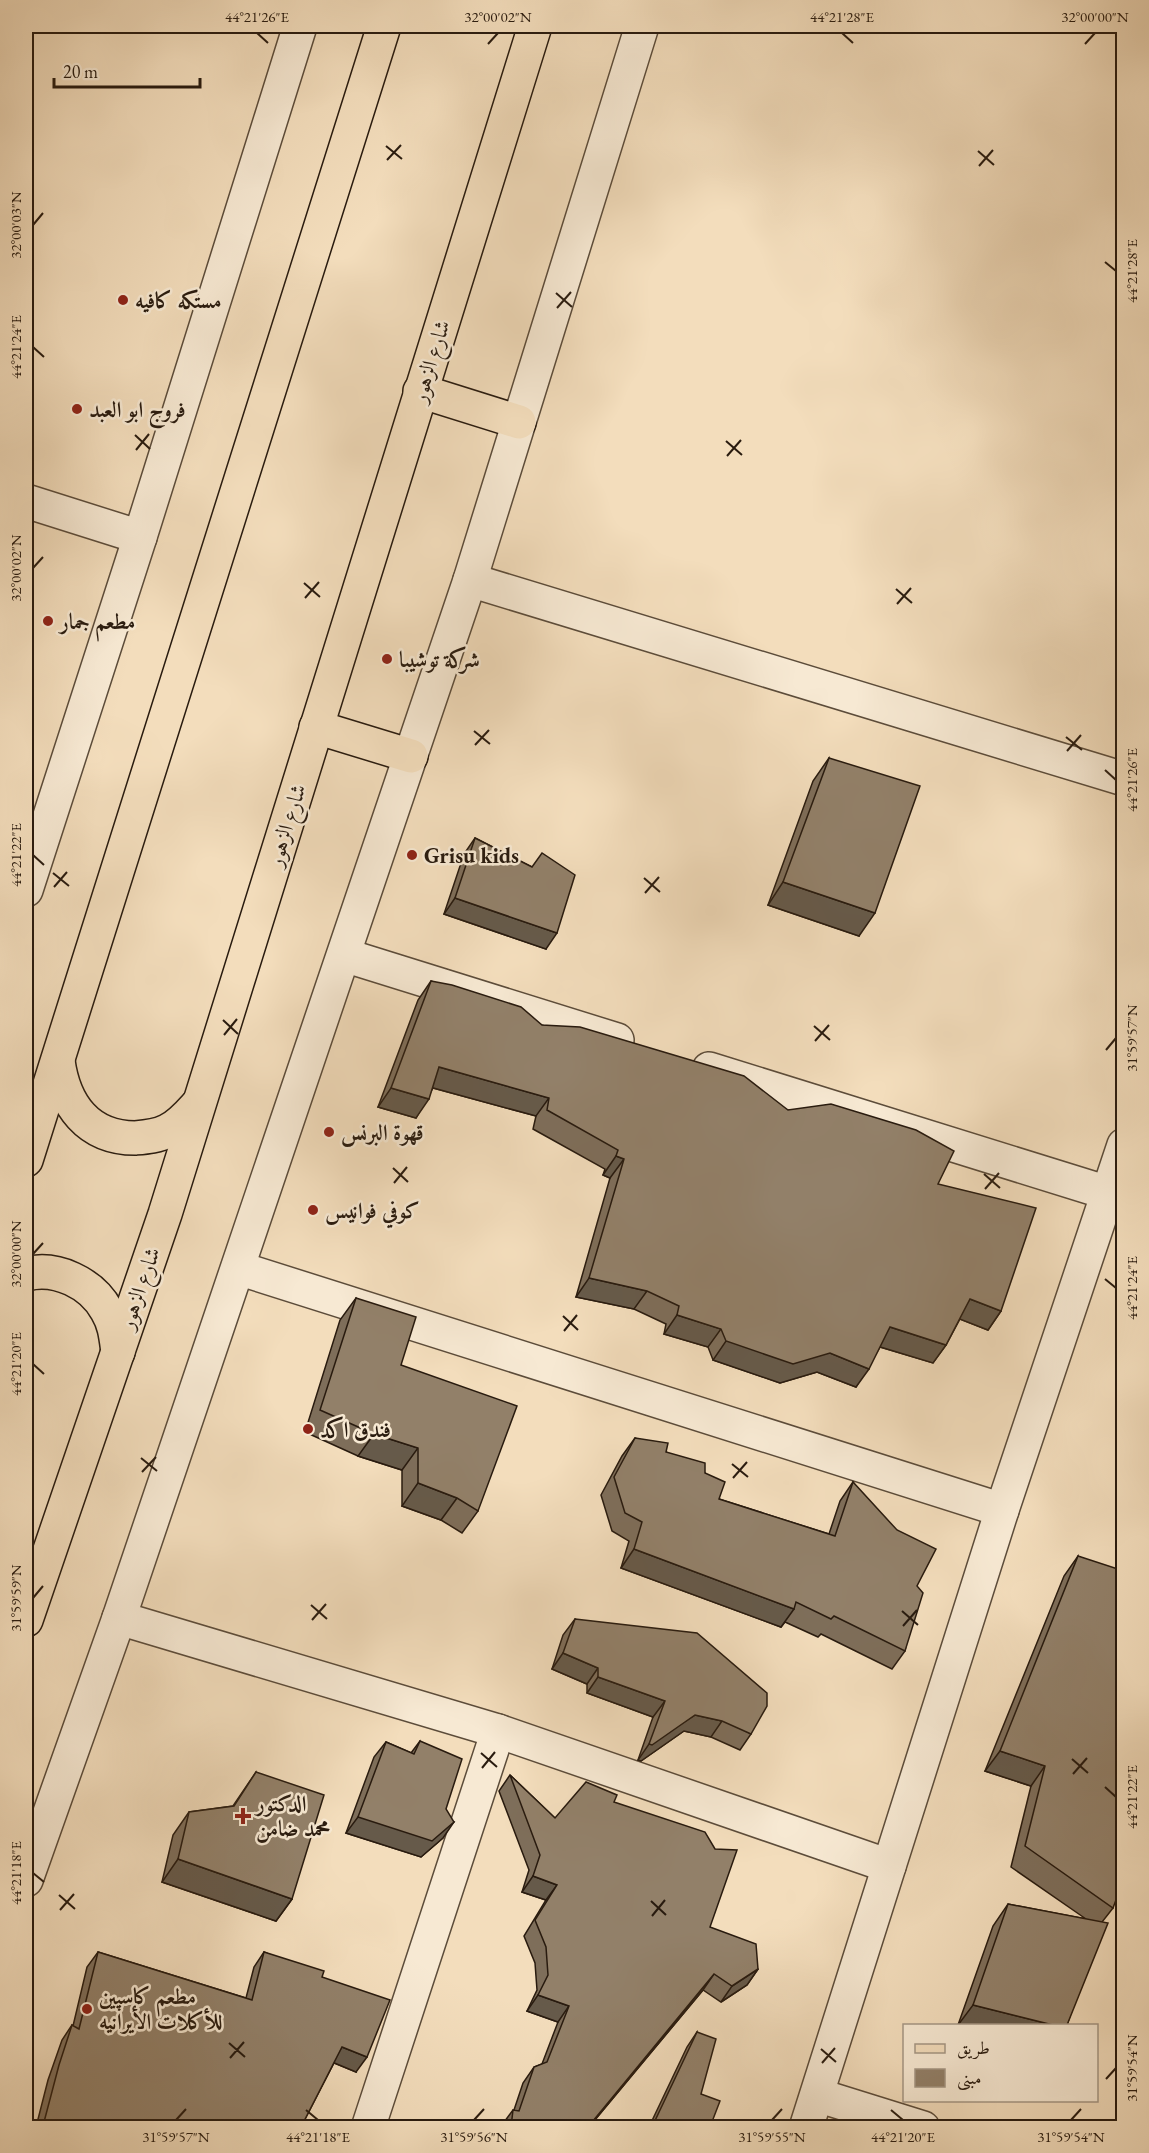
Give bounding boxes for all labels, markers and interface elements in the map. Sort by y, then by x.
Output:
text: 44°21'26"E [225,7,290,26]
text: 32°00'02"N [464,7,532,26]
text: 44°21'28"E [810,7,875,26]
text: 32°00'00"N [1061,7,1129,26]
scale bar [54,51,200,89]
text: 20 m [63,60,98,83]
text: 32°00'03"N [6,191,25,259]
text: 44°21'28"E [1122,238,1141,303]
place label: مستكه كافيه [135,286,221,315]
marker: مستكه كافيه [116,293,130,307]
text: 44°21'24"E [6,314,25,379]
street label: شارع الزهور [404,316,461,409]
place label: فروج ابو العبد [89,395,186,429]
marker: فروج ابو العبد [70,402,84,416]
text: 32°00'02"N [6,534,25,602]
place label: مطعم جمار [57,607,135,642]
marker: مطعم جمار [41,614,55,628]
place label: شركة توشيبا [399,645,480,674]
marker: شركة توشيبا [380,652,394,666]
text: 44°21'26"E [1122,747,1141,812]
street label: شارع الزهور [260,780,317,873]
text: 44°21'22"E [6,822,25,887]
place label: Grisu kids [424,841,519,870]
marker: Grisu kids [405,848,419,862]
text: 31°59'57"N [1122,1004,1141,1072]
place label: قهوة البرنس [341,1118,424,1147]
marker: قهوة البرنس [322,1125,336,1139]
place label: كوفي فوانيس [325,1196,420,1229]
marker: كوفي فوانيس [306,1203,320,1217]
text: 32°00'00"N [6,1220,25,1288]
street label: شارع الزهور [111,1243,171,1336]
text: 44°21'24"E [1122,1255,1141,1320]
text: 44°21'20"E [6,1331,25,1396]
place label: فندق اكد [320,1415,391,1444]
marker: فندق اكد [301,1422,315,1436]
text: 31°59'59"N [6,1564,25,1632]
text: 44°21'22"E [1122,1764,1141,1829]
place label: الدكتور محمد ضامن [253,1789,330,1843]
marker: الدكتور محمد ضامن [234,1807,252,1825]
text: 44°21'18"E [6,1840,25,1905]
place label: مطعم كاسپين للأكلات الأيرانيه [99,1982,222,2036]
marker: مطعم كاسپين للأكلات الأيرانيه [80,2002,94,2016]
legend [903,2024,1098,2102]
text: 31°59'54"N [1122,2034,1141,2102]
text: طريق [957,2036,990,2060]
text: مبنى [957,2066,982,2091]
text: 31°59'57"N [142,2127,210,2146]
text: 44°21'18"E [286,2127,351,2146]
text: 31°59'56"N [440,2127,508,2146]
text: 31°59'55"N [738,2127,806,2146]
text: 44°21'20"E [871,2127,936,2146]
text: 31°59'54"N [1037,2127,1105,2146]

